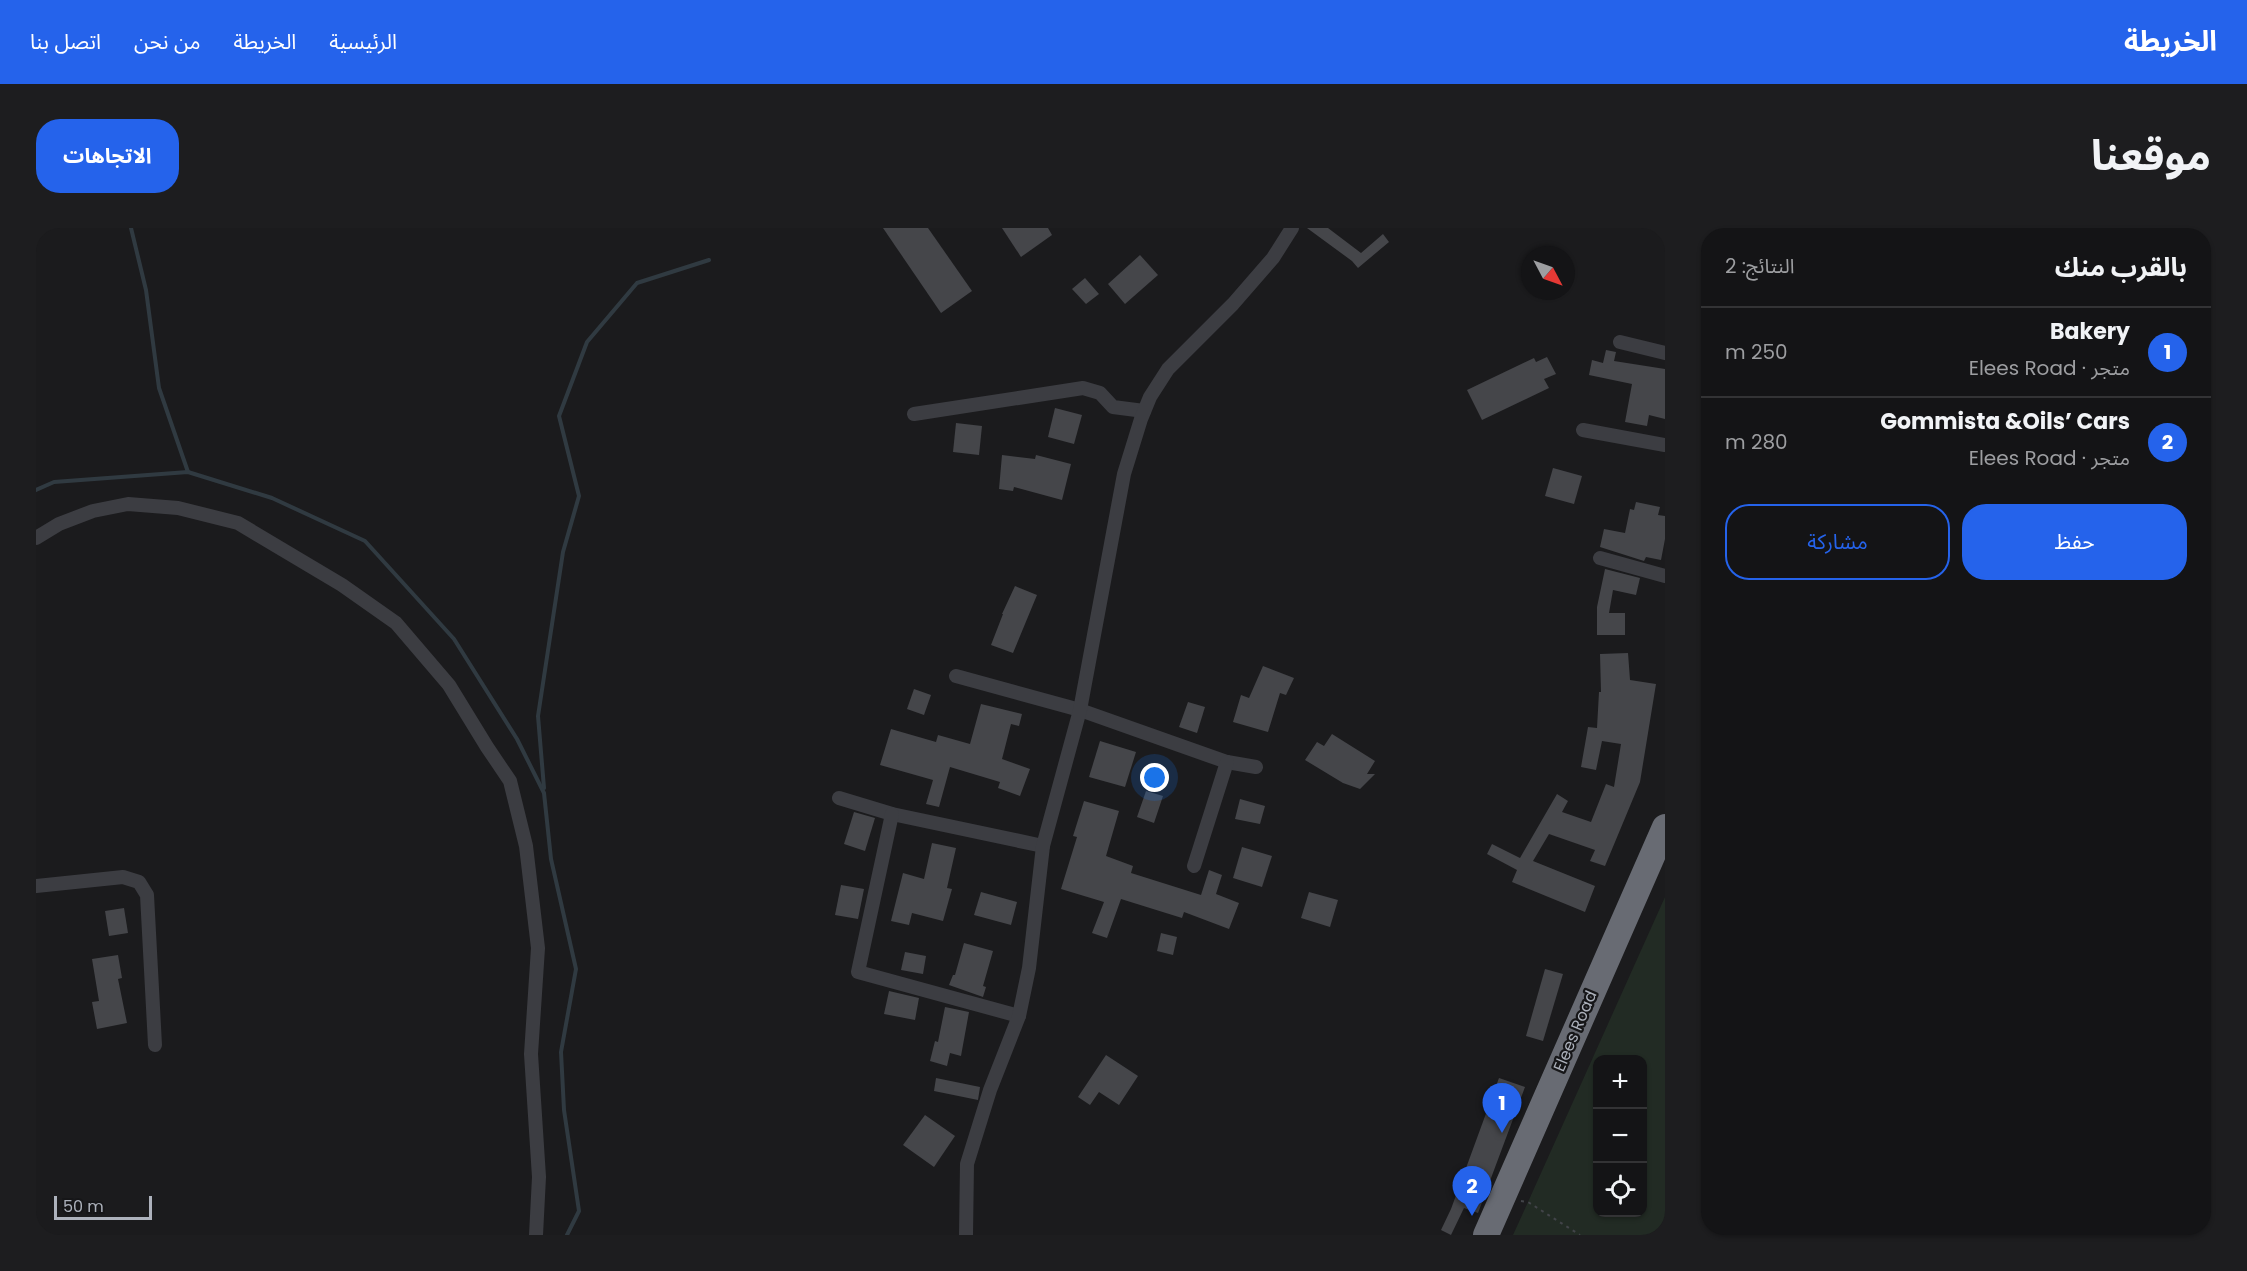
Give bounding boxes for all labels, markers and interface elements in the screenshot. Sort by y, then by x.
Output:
text: الخريطة [2124,22,2217,61]
text: اتصل بنا [30,27,101,56]
text: من نحن [134,27,200,56]
text: الخريطة [233,27,296,56]
text: الرئيسية [329,27,397,56]
button: الاتجاهات [36,119,179,193]
text: موقعنا [2091,126,2211,185]
north arrow [1521,246,1575,300]
text: بالقرب منك [2055,249,2187,285]
text: النتائج: 2 [1725,252,1795,280]
text: Bakery [2050,316,2130,347]
text: 250 m [1725,338,1788,366]
text: 1 [2164,338,2171,366]
text: متجر · Elees Road [1969,354,2130,382]
text: Gommista &Oils’ Cars [1880,406,2130,437]
text: 280 m [1725,428,1788,456]
text: 2 [2162,428,2173,456]
text: متجر · Elees Road [1969,444,2130,472]
button: مشاركة [1725,504,1950,580]
button: حفظ [1962,504,2187,580]
your location [1140,763,1169,792]
street label: Elees Road [1548,987,1602,1075]
map controls [1593,1055,1647,1217]
button: + [1593,1055,1647,1109]
pin: 1 [1482,1084,1522,1133]
button: − [1593,1109,1647,1163]
button: locate [1593,1163,1647,1217]
pin: 2 [1452,1166,1492,1216]
scale bar [54,1193,152,1220]
text: 50 m [63,1195,104,1218]

